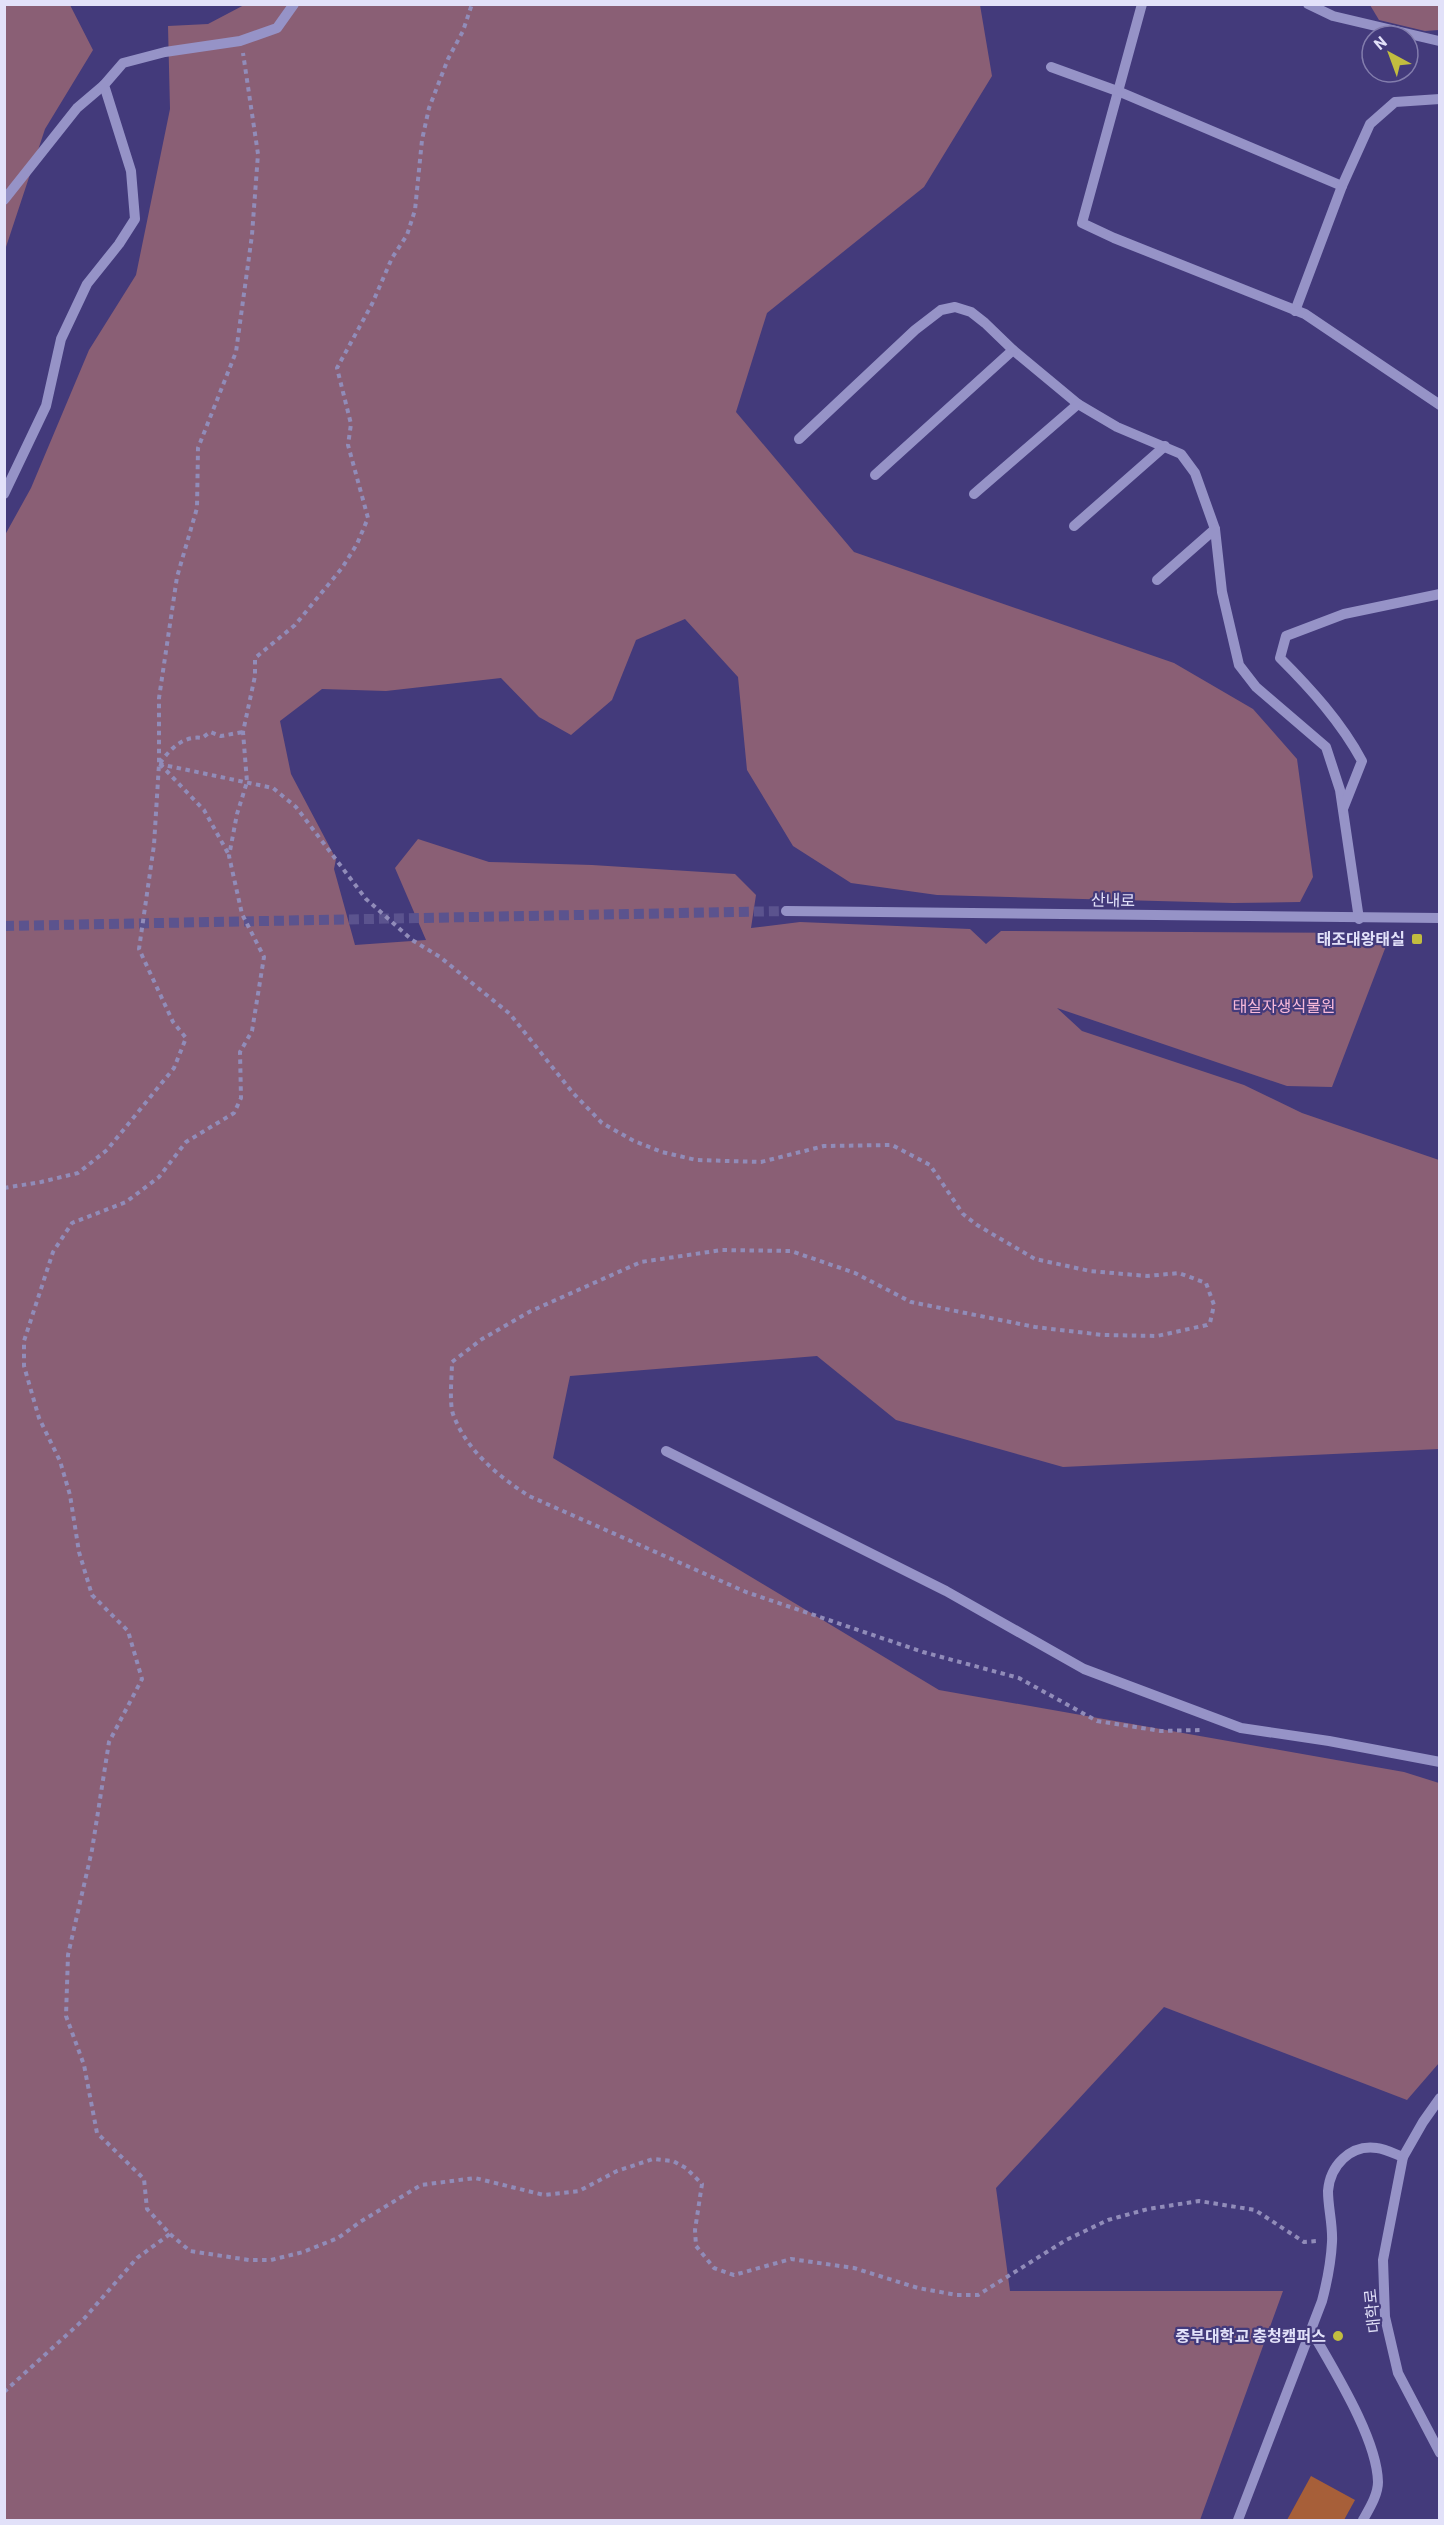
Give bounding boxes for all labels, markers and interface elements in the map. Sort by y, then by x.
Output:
north arrow [1360,24,1420,84]
text: N [1370,32,1390,53]
street label: 산내로 [1091,890,1136,909]
place label: 태조대왕태실 [1317,929,1405,948]
marker: 태조대왕태실 [1410,932,1424,946]
park label: 태실자생식물원 [1232,996,1336,1015]
street label: 대학로 [1360,2288,1383,2334]
place label: 중부대학교 충청캠퍼스 [1176,2326,1326,2345]
marker: 중부대학교 충청캠퍼스 [1331,2329,1345,2343]

